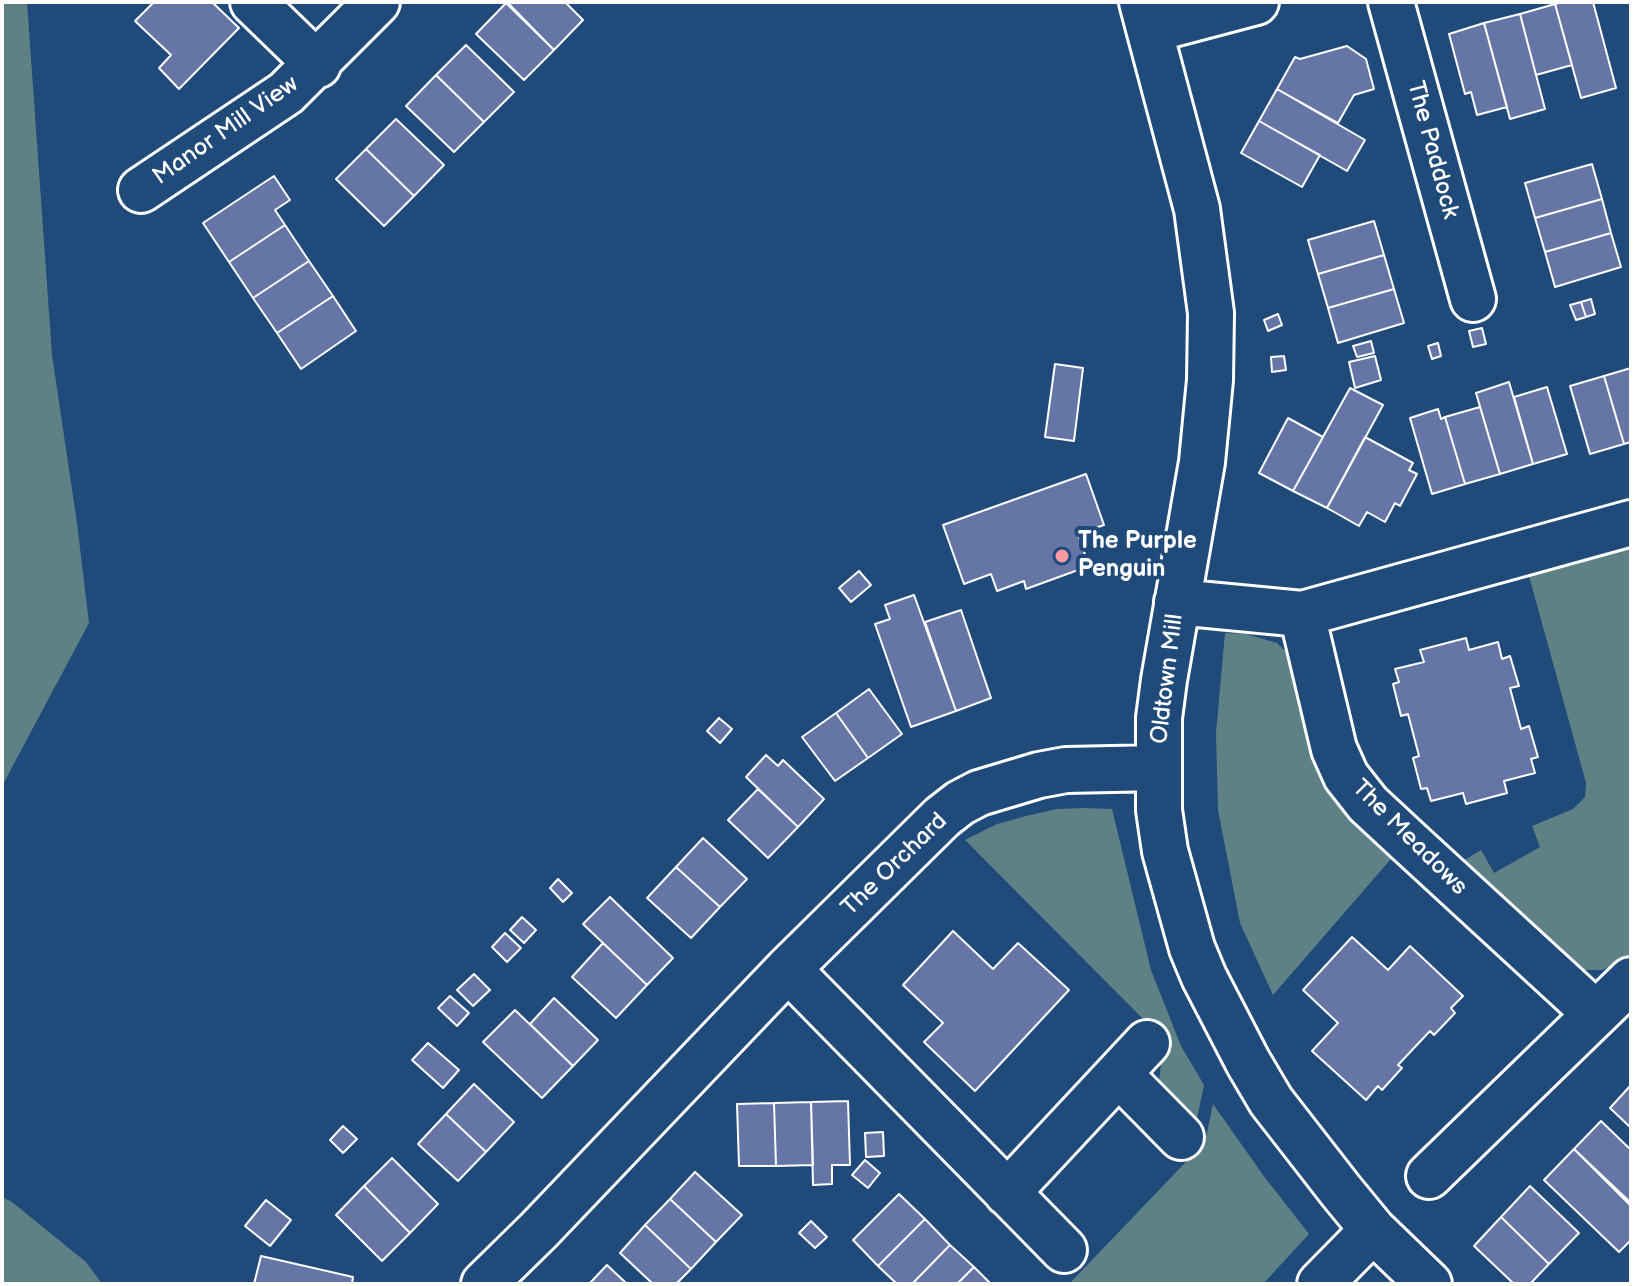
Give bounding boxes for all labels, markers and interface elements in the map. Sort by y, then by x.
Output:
street label: Manor Mill View [148,70,304,192]
street label: The Paddock [1400,78,1464,222]
place label: The Purple Penguin [1078,528,1197,584]
marker: The Purple Penguin [1053,547,1071,565]
street label: Oldtown Mill [1146,612,1190,746]
street label: The Meadows [1345,774,1473,902]
street label: The Orchard [836,807,954,923]

